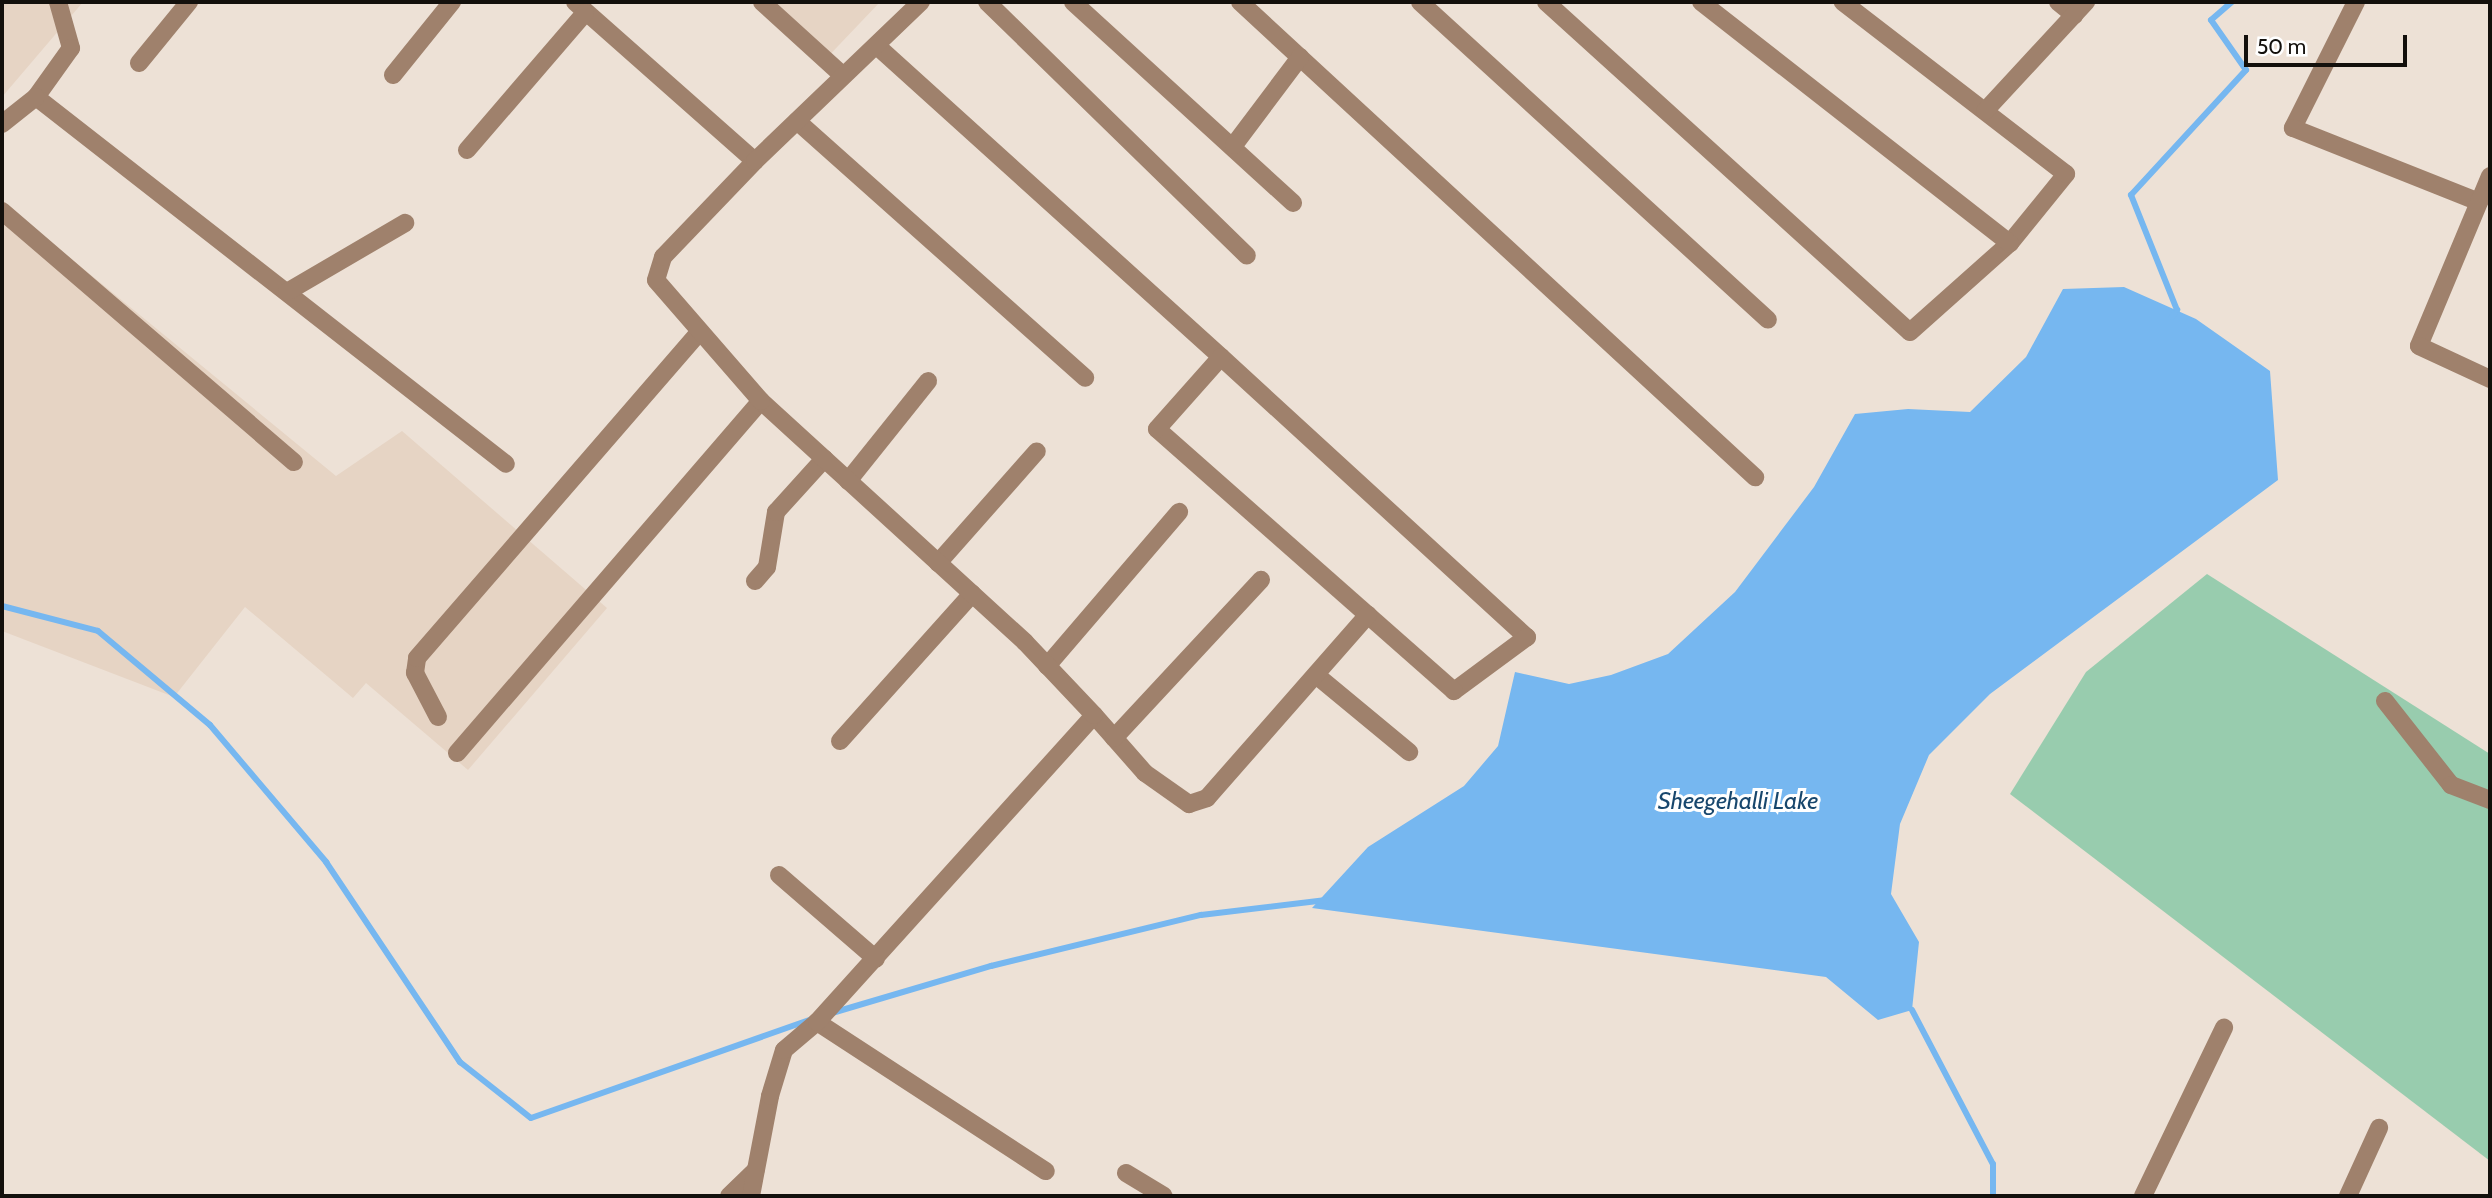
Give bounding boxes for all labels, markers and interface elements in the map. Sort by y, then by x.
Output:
scale bar [2247,21,2410,65]
text: 50 m [2257,34,2306,59]
water label: Sheegehalli Lake [1658,787,1818,815]

